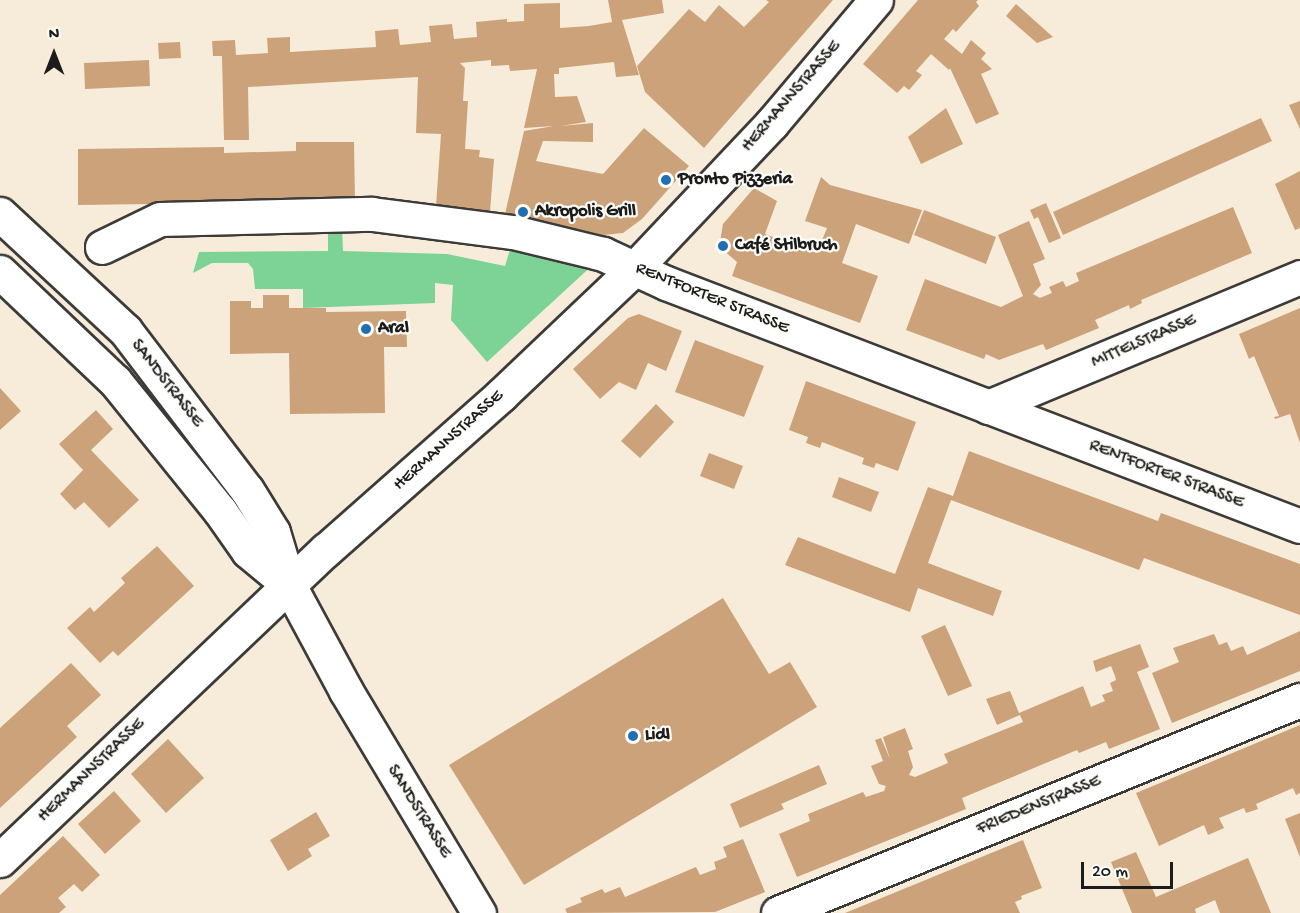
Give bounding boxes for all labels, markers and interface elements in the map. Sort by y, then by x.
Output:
north arrow [24,24,84,84]
text: N [49,26,59,45]
street label: HERMANNSTRASSE [738,37,846,157]
place label: Pronto Pizzeria [678,169,792,191]
marker: Pronto Pizzeria [659,173,673,187]
place label: Akropolis Grill [535,201,636,223]
marker: Akropolis Grill [516,205,530,219]
place label: Café Stilbruch [735,235,837,257]
marker: Café Stilbruch [716,239,730,253]
street label: RENTFORTER STRASSE [632,258,792,340]
street label: MITTELSTRASSE [1088,310,1200,374]
place label: Aral [378,318,409,340]
marker: Aral [359,322,373,336]
street label: SANDSTRASSE [125,336,207,432]
street label: HERMANNSTRASSE [389,386,509,496]
street label: RENTFORTER STRASSE [1086,436,1246,514]
street label: HERMANNSTRASSE [34,714,150,828]
place label: Lidl [645,725,670,747]
marker: Lidl [626,729,640,743]
street label: SANDSTRASSE [381,761,455,863]
street label: FRIEDENSTRASSE [974,771,1104,841]
scale bar [1084,850,1176,888]
text: 20 m [1092,862,1128,883]

